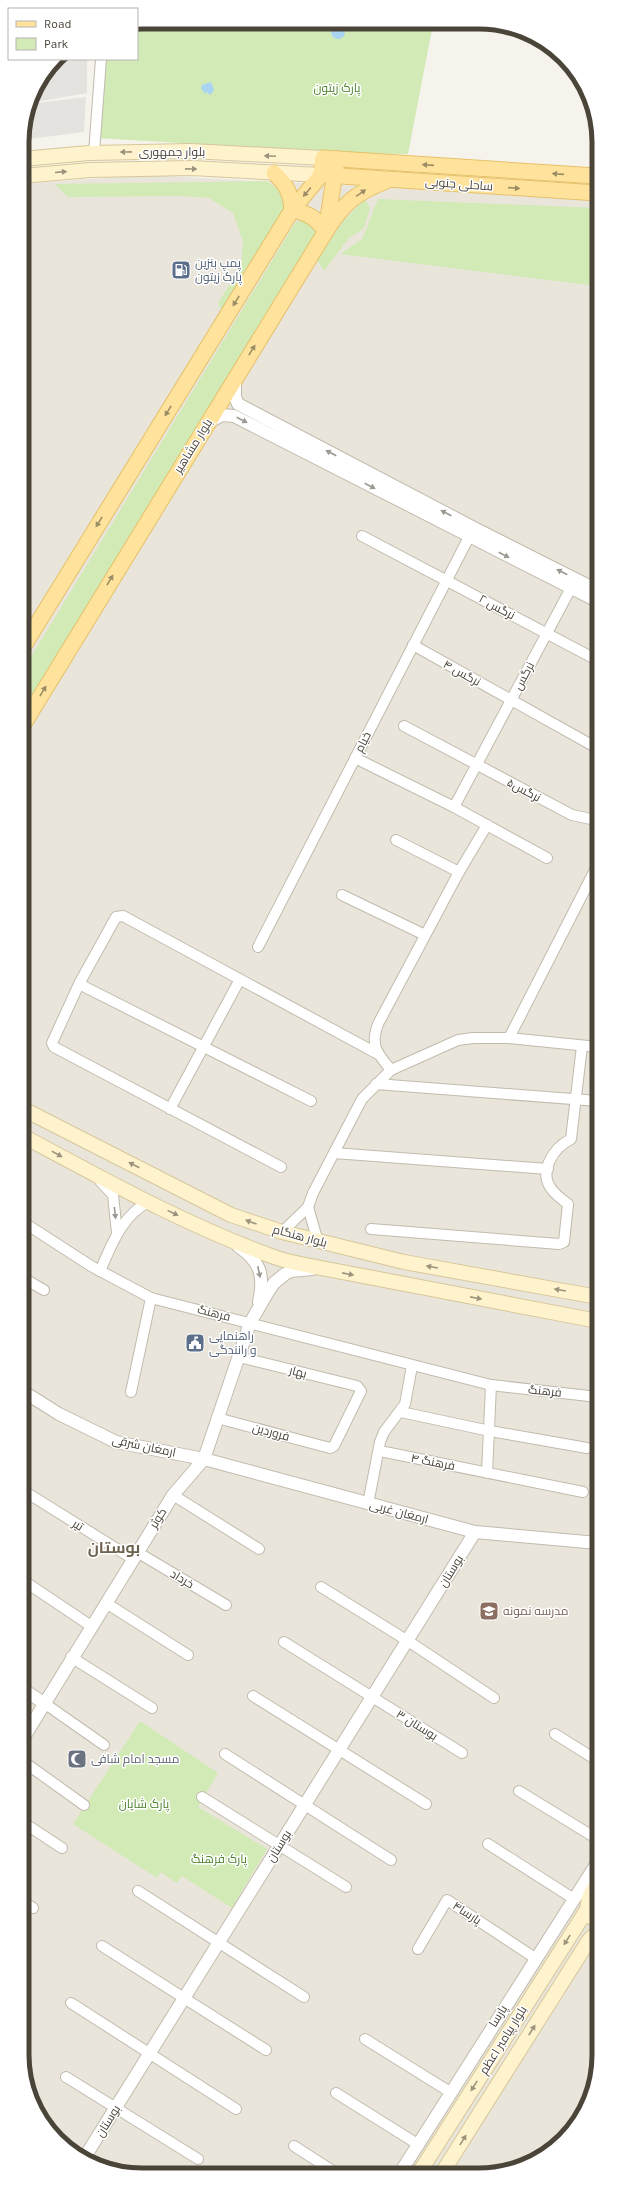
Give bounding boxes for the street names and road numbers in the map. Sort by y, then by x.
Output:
street label: بلوار جمهوری [139,145,205,159]
street label: ساحلی جنوبی [424,175,494,193]
street label: بلوار مشاهیر [170,416,215,477]
street label: نرگس ۲ [476,592,518,622]
street label: نرگس ۴ [441,657,483,689]
street label: نرگس [511,660,537,692]
street label: خیام [352,729,375,755]
street label: نرگس۵ [505,775,543,805]
street label: بلوار هنگام [271,1222,329,1251]
street label: فرهنگ [196,1302,232,1324]
street label: بهار [287,1363,308,1381]
street label: فرهنگ [527,1382,563,1400]
street label: فروردین [251,1420,291,1444]
street label: ارمغان شرقی [111,1432,177,1460]
street label: فرهنگ ۴ [410,1451,456,1473]
street label: ارمغان غربی [368,1497,430,1527]
street label: کوثر [146,1505,170,1532]
street label: تیر [69,1516,87,1534]
street label: بوستان [436,1552,466,1590]
street label: خرداد [168,1567,196,1591]
street label: بوستان ۳ [394,1707,440,1743]
street label: بوستان [264,1827,294,1865]
street label: پارسا۴ [449,1899,485,1930]
street label: پارسا [486,2002,512,2031]
street label: بلوار پیامبر اعظم [476,2003,531,2078]
street label: بوستان [93,2102,123,2140]

